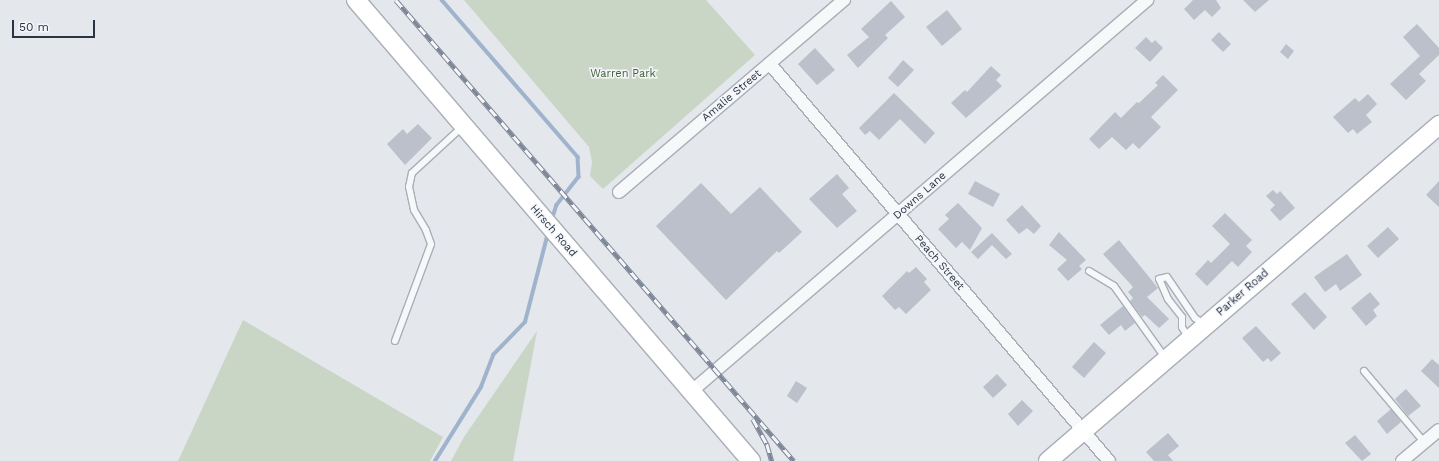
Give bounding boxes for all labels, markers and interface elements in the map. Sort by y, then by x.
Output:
scale bar [14,12,97,38]
text: 50 m [19,20,49,34]
park label: Warren Park [590,67,656,81]
street label: Amalie Street [700,67,764,125]
street label: Downs Lane [891,169,949,223]
street label: Hirsch Road [527,202,579,260]
street label: Peach Street [911,233,967,293]
street label: Parker Road [1214,267,1272,319]

